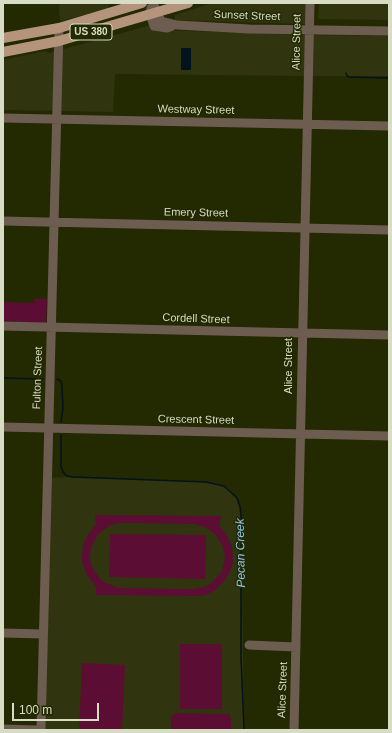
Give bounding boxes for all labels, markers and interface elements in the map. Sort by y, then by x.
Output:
street label: Sunset Street [213,8,281,24]
street label: Alice Street [290,14,304,70]
road number: US 380 [70,24,112,40]
street label: Westway Street [157,103,235,117]
street label: Emery Street [164,206,228,220]
street label: Cordell Street [162,311,230,327]
street label: Alice Street [282,338,296,394]
street label: Fulton Street [30,346,46,410]
street label: Crescent Street [158,413,234,427]
water label: Pecan Creek [233,518,249,588]
street label: Alice Street [275,662,291,718]
scale bar [14,695,101,721]
text: 100 m [19,703,52,717]

